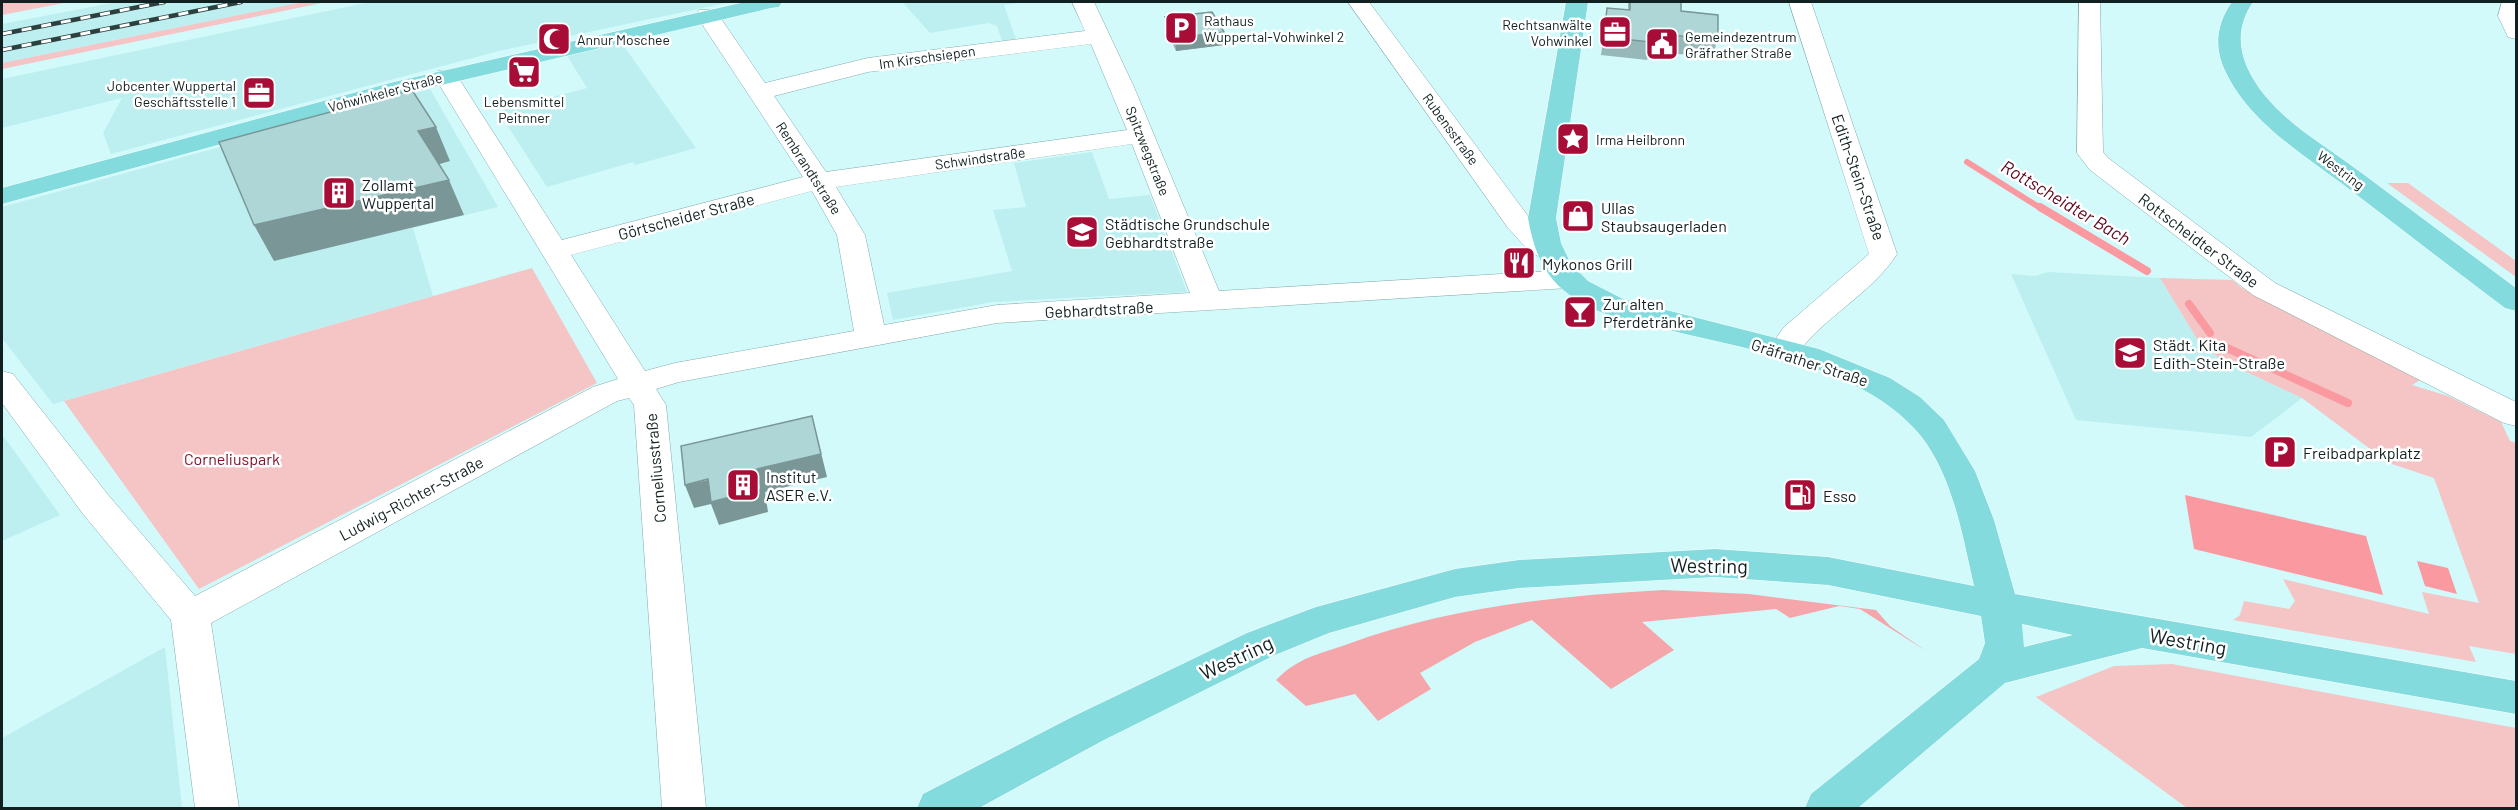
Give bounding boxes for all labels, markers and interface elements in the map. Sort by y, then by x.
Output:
parking icon: Rathaus Wuppertal-Vohwinkel 2 [1163,10,1199,46]
place label: Rathaus Wuppertal-Vohwinkel 2 [1204,12,1344,45]
office icon: Rechtsanwälte Vohwinkel [1597,14,1633,50]
place label: Rechtsanwälte Vohwinkel [1502,16,1592,49]
mosque icon: Annur Moschee [536,21,572,57]
public building icon: Gemeindezentrum Gräfrather Straße [1644,26,1680,62]
place label: Gemeindezentrum Gräfrather Straße [1685,28,1797,61]
place label: Annur Moschee [577,31,670,48]
street label: Im Kirschsiepen [878,42,976,72]
supermarket icon: Lebensmittel Peitnner [506,54,542,90]
street label: Vohwinkeler Straße [326,69,444,115]
office icon: Jobcenter Wuppertal Geschäftsstelle 1 [241,75,277,111]
place label: Jobcenter Wuppertal Geschäftsstelle 1 [107,77,236,110]
street label: Rubensstraße [1419,90,1483,168]
place label: Lebensmittel Peitnner [484,93,564,126]
street label: Spitzwegstraße [1122,104,1174,198]
street label: Edith-Stein-Straße [1829,111,1889,243]
street label: Rembrandtstraße [773,119,845,217]
place icon: Irma Heilbronn [1555,121,1591,157]
place label: Irma Heilbronn [1596,131,1685,148]
street label: Schwindstraße [934,143,1026,173]
street label: Westring [2314,147,2368,193]
water label: Rottscheidter Bach [1997,155,2135,249]
building icon: Zollamt Wuppertal [321,175,357,211]
place label: Zollamt Wuppertal [362,175,434,212]
street label: Görtscheider Straße [616,189,756,243]
street label: Rottscheidter Straße [2135,189,2263,291]
shop icon: Ullas Staubsaugerladen [1560,198,1596,234]
place label: Ullas Staubsaugerladen [1601,198,1727,235]
school or university icon: Städtische Grundschule Gebhardtstraße [1064,214,1100,250]
place label: Städtische Grundschule Gebhardtstraße [1105,214,1270,251]
restaurant icon: Mykonos Grill [1501,245,1537,281]
place label: Mykonos Grill [1542,254,1632,273]
bar icon: Zur alten Pferdetränke [1562,294,1598,330]
place label: Zur alten Pferdetränke [1603,294,1693,331]
street label: Gebhardtstraße [1044,297,1154,321]
street label: Gräfrather Straße [1749,334,1871,390]
school or university icon: Städt. Kita Edith-Stein-Straße [2112,335,2148,371]
place label: Städt. Kita Edith-Stein-Straße [2153,335,2285,372]
street label: Corneliusstraße [641,412,669,524]
parking icon: Freibadparkplatz [2262,434,2298,470]
place label: Freibadparkplatz [2303,443,2420,462]
park label: Corneliuspark [184,449,280,468]
street label: Ludwig-Richter-Straße [336,452,486,544]
building icon: Institut ASER e.V. [725,467,761,503]
place label: Institut ASER e.V. [766,467,832,504]
fuel station icon: Esso [1782,477,1818,513]
place label: Esso [1823,486,1857,505]
street label: Westring [1670,552,1748,578]
street label: Westring [2148,622,2228,660]
street label: Westring [1196,630,1276,684]

